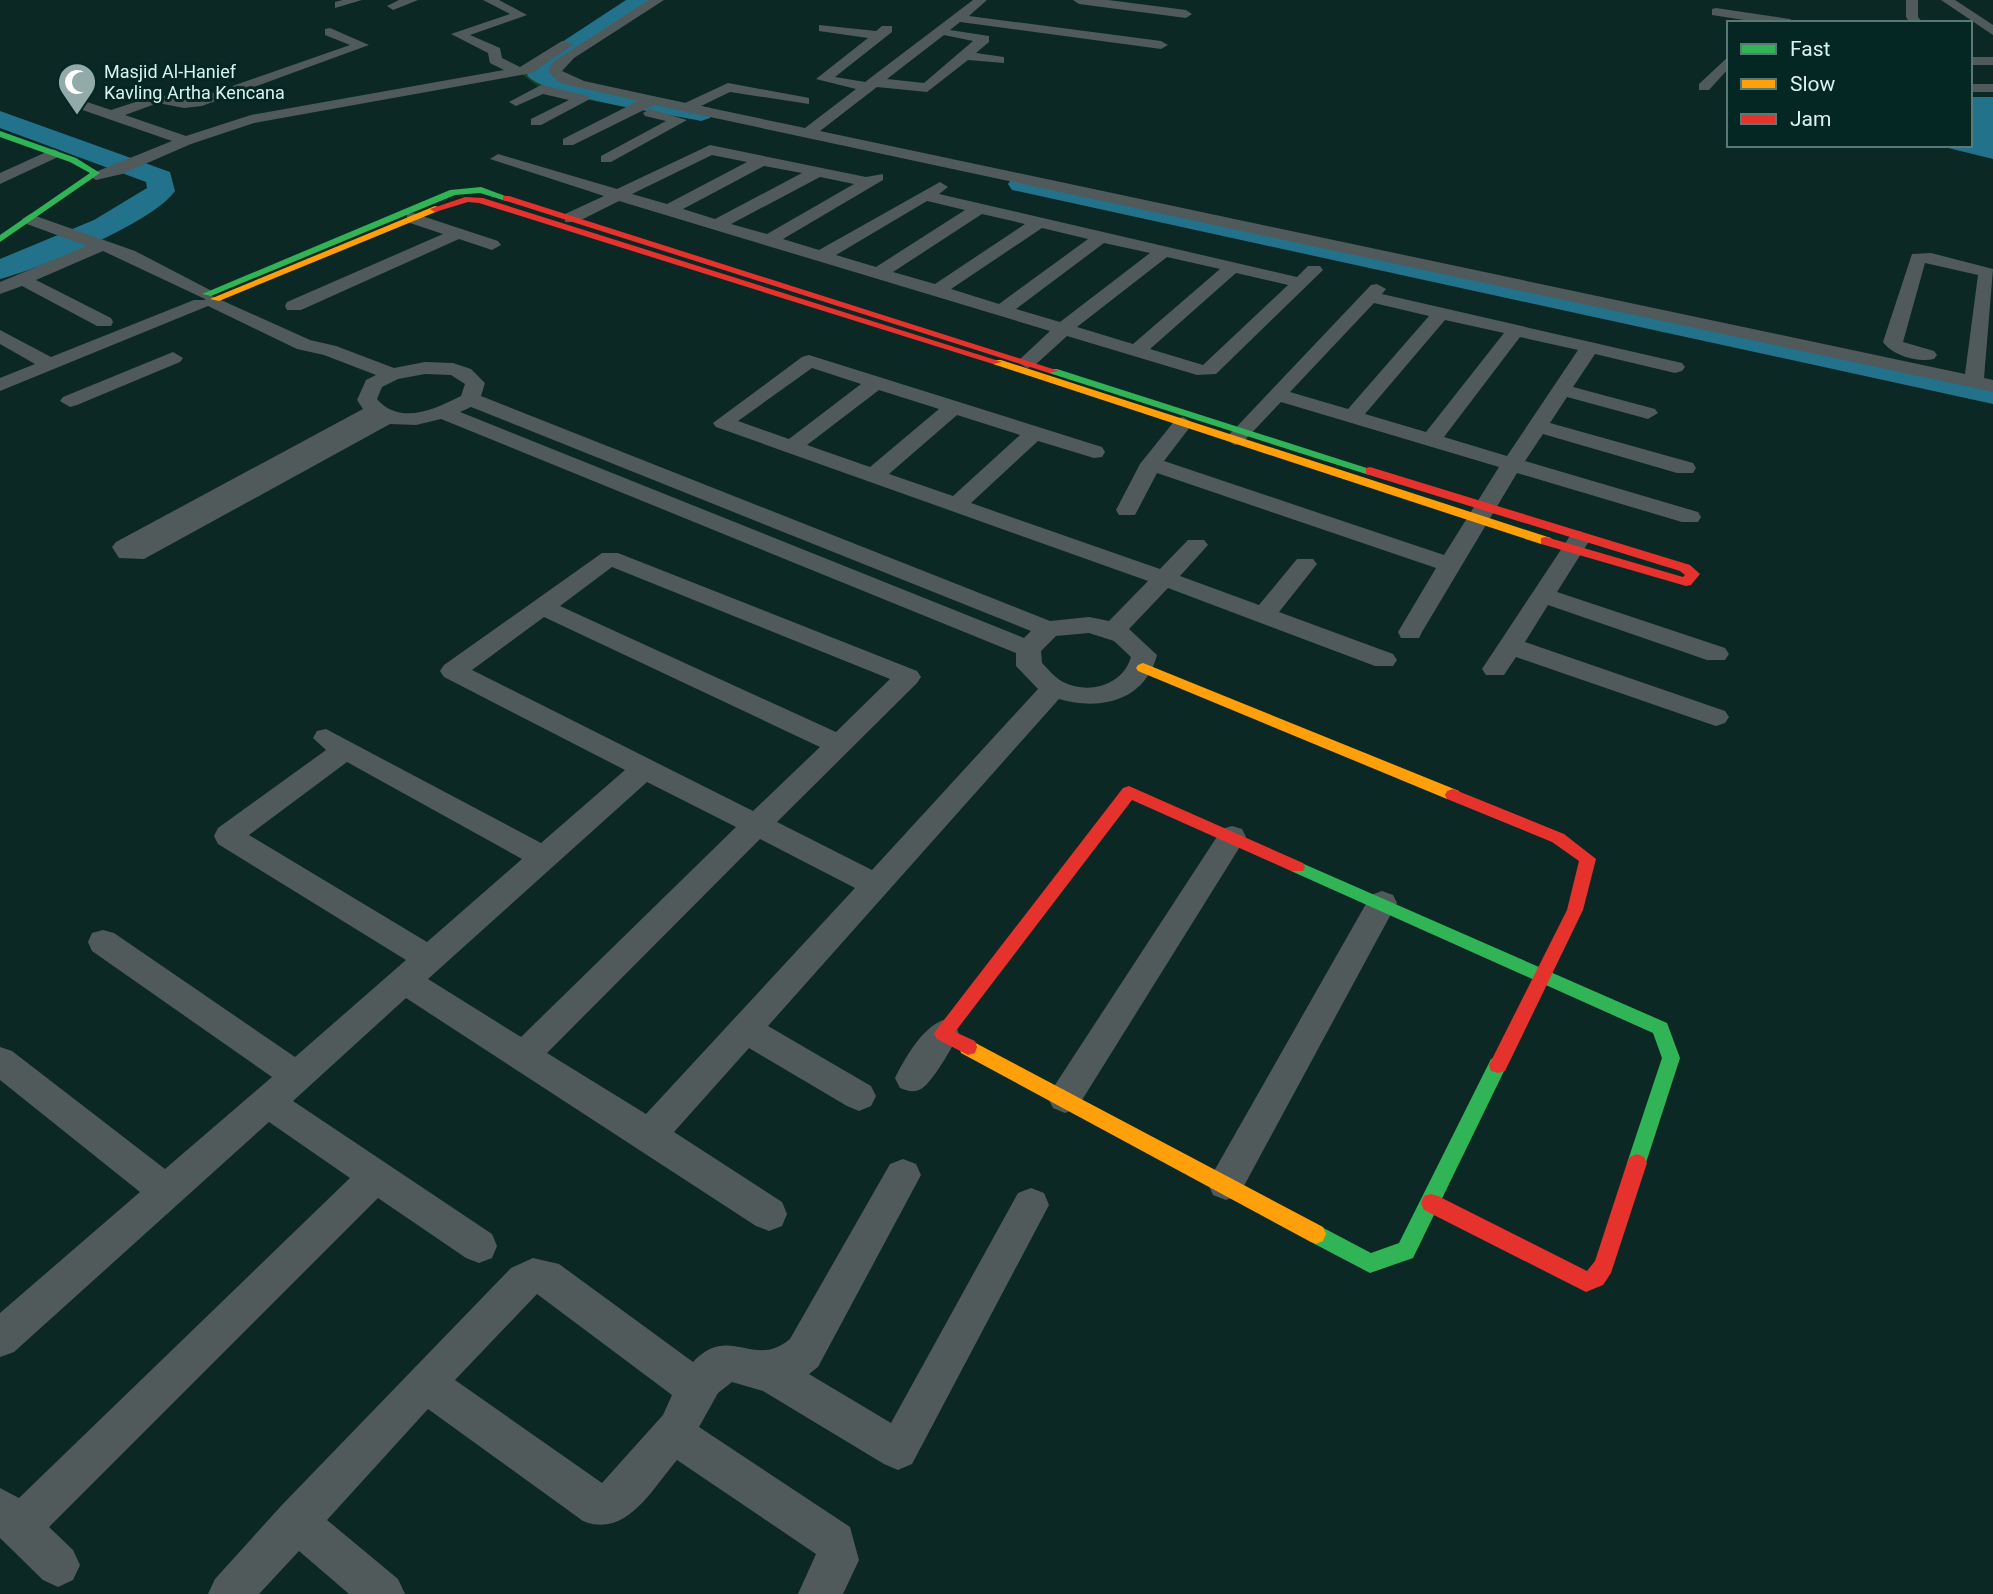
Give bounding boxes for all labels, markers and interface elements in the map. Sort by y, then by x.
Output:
legend [1727,21,1972,147]
text: Fast [1790,37,1831,61]
mosque icon: Masjid Al-Hanief Kavling Artha Kencana [56,61,98,116]
place label: Masjid Al-Hanief Kavling Artha Kencana [104,61,285,103]
text: Slow [1790,72,1836,96]
text: Jam [1790,107,1831,131]

